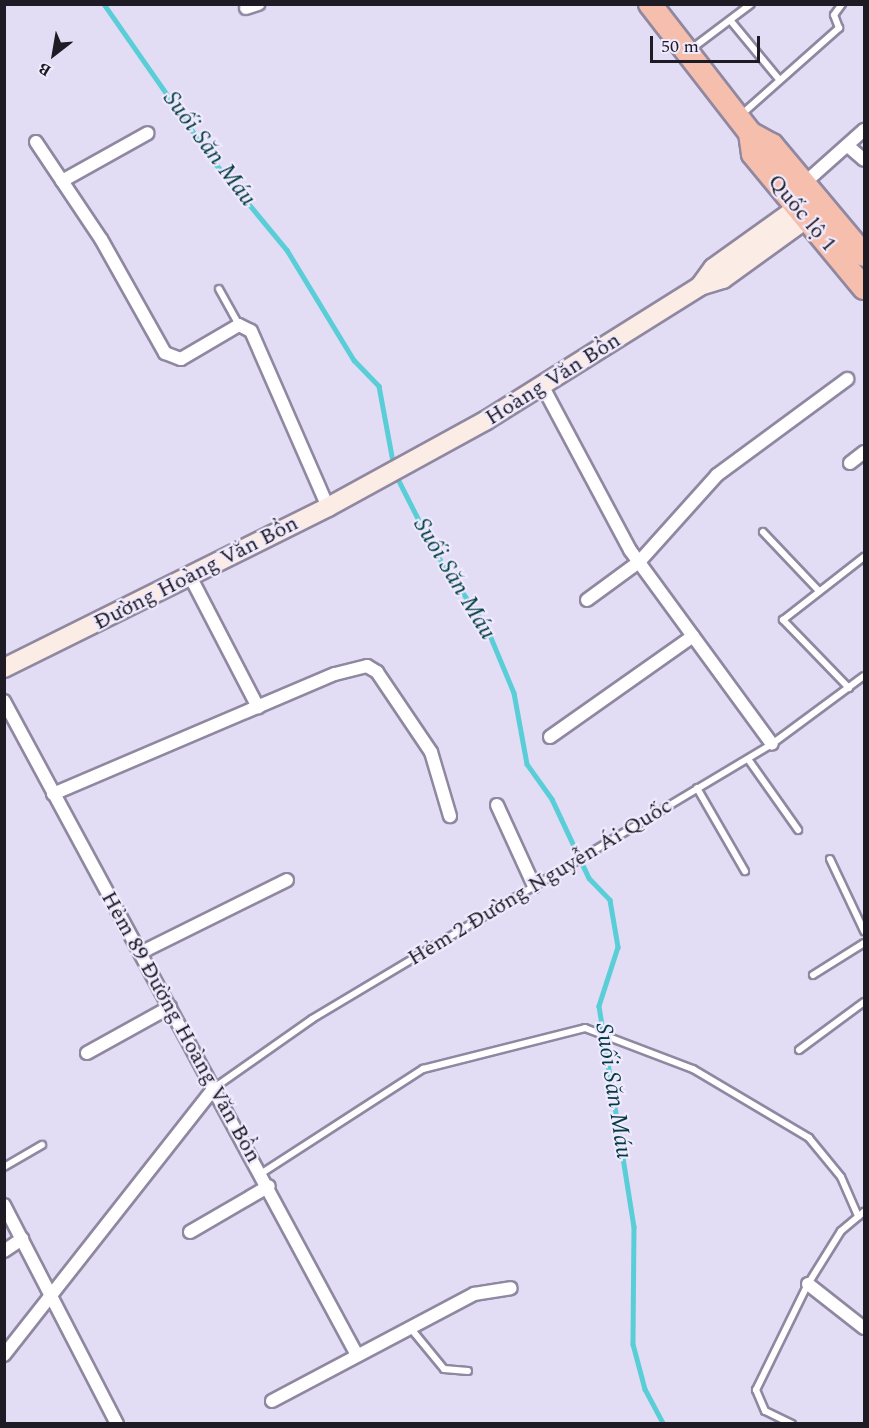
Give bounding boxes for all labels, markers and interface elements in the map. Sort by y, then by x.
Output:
north arrow [24,24,84,84]
scale bar [653,24,762,62]
text: 50 m [661,33,699,60]
text: B [34,56,56,83]
water label: Suối Săn Máu [156,86,262,212]
street label: Quốc lộ 1 [762,169,842,257]
street label: Hoàng Văn Bổn [481,327,625,431]
street label: Đường Hoàng Văn Bổn [89,510,303,636]
water label: Suối Săn Máu [406,513,502,645]
street label: Hẻm 2 Đường Nguyễn Ái Quốc [403,792,677,972]
street label: Hẻm 89 Đường Hoàng Văn Bổn [95,887,267,1167]
water label: Suối Săn Máu [588,1021,638,1161]

